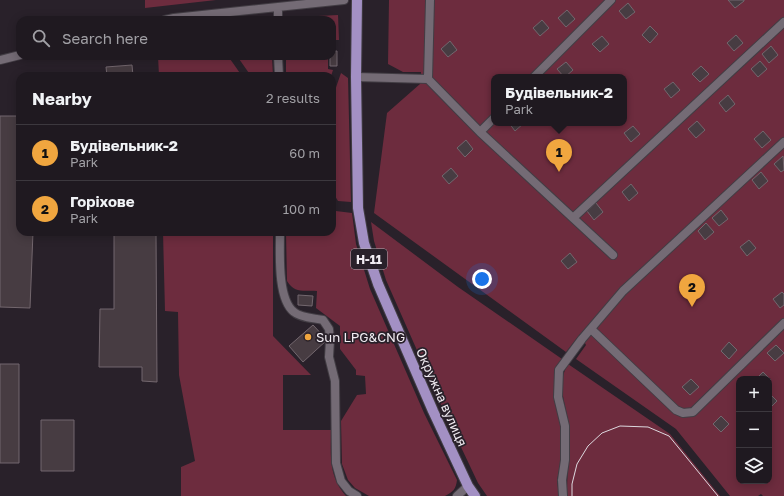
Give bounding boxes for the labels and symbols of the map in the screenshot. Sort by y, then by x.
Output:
pin: 1 [546,139,572,172]
road number: Н-11 [351,249,387,269]
your location [472,269,492,289]
pin: 2 [679,274,705,307]
place label: Sun LPG&CNG [316,329,405,345]
marker: Sun LPG&CNG [303,332,313,342]
street label: Окружна вулиця [413,345,471,449]

